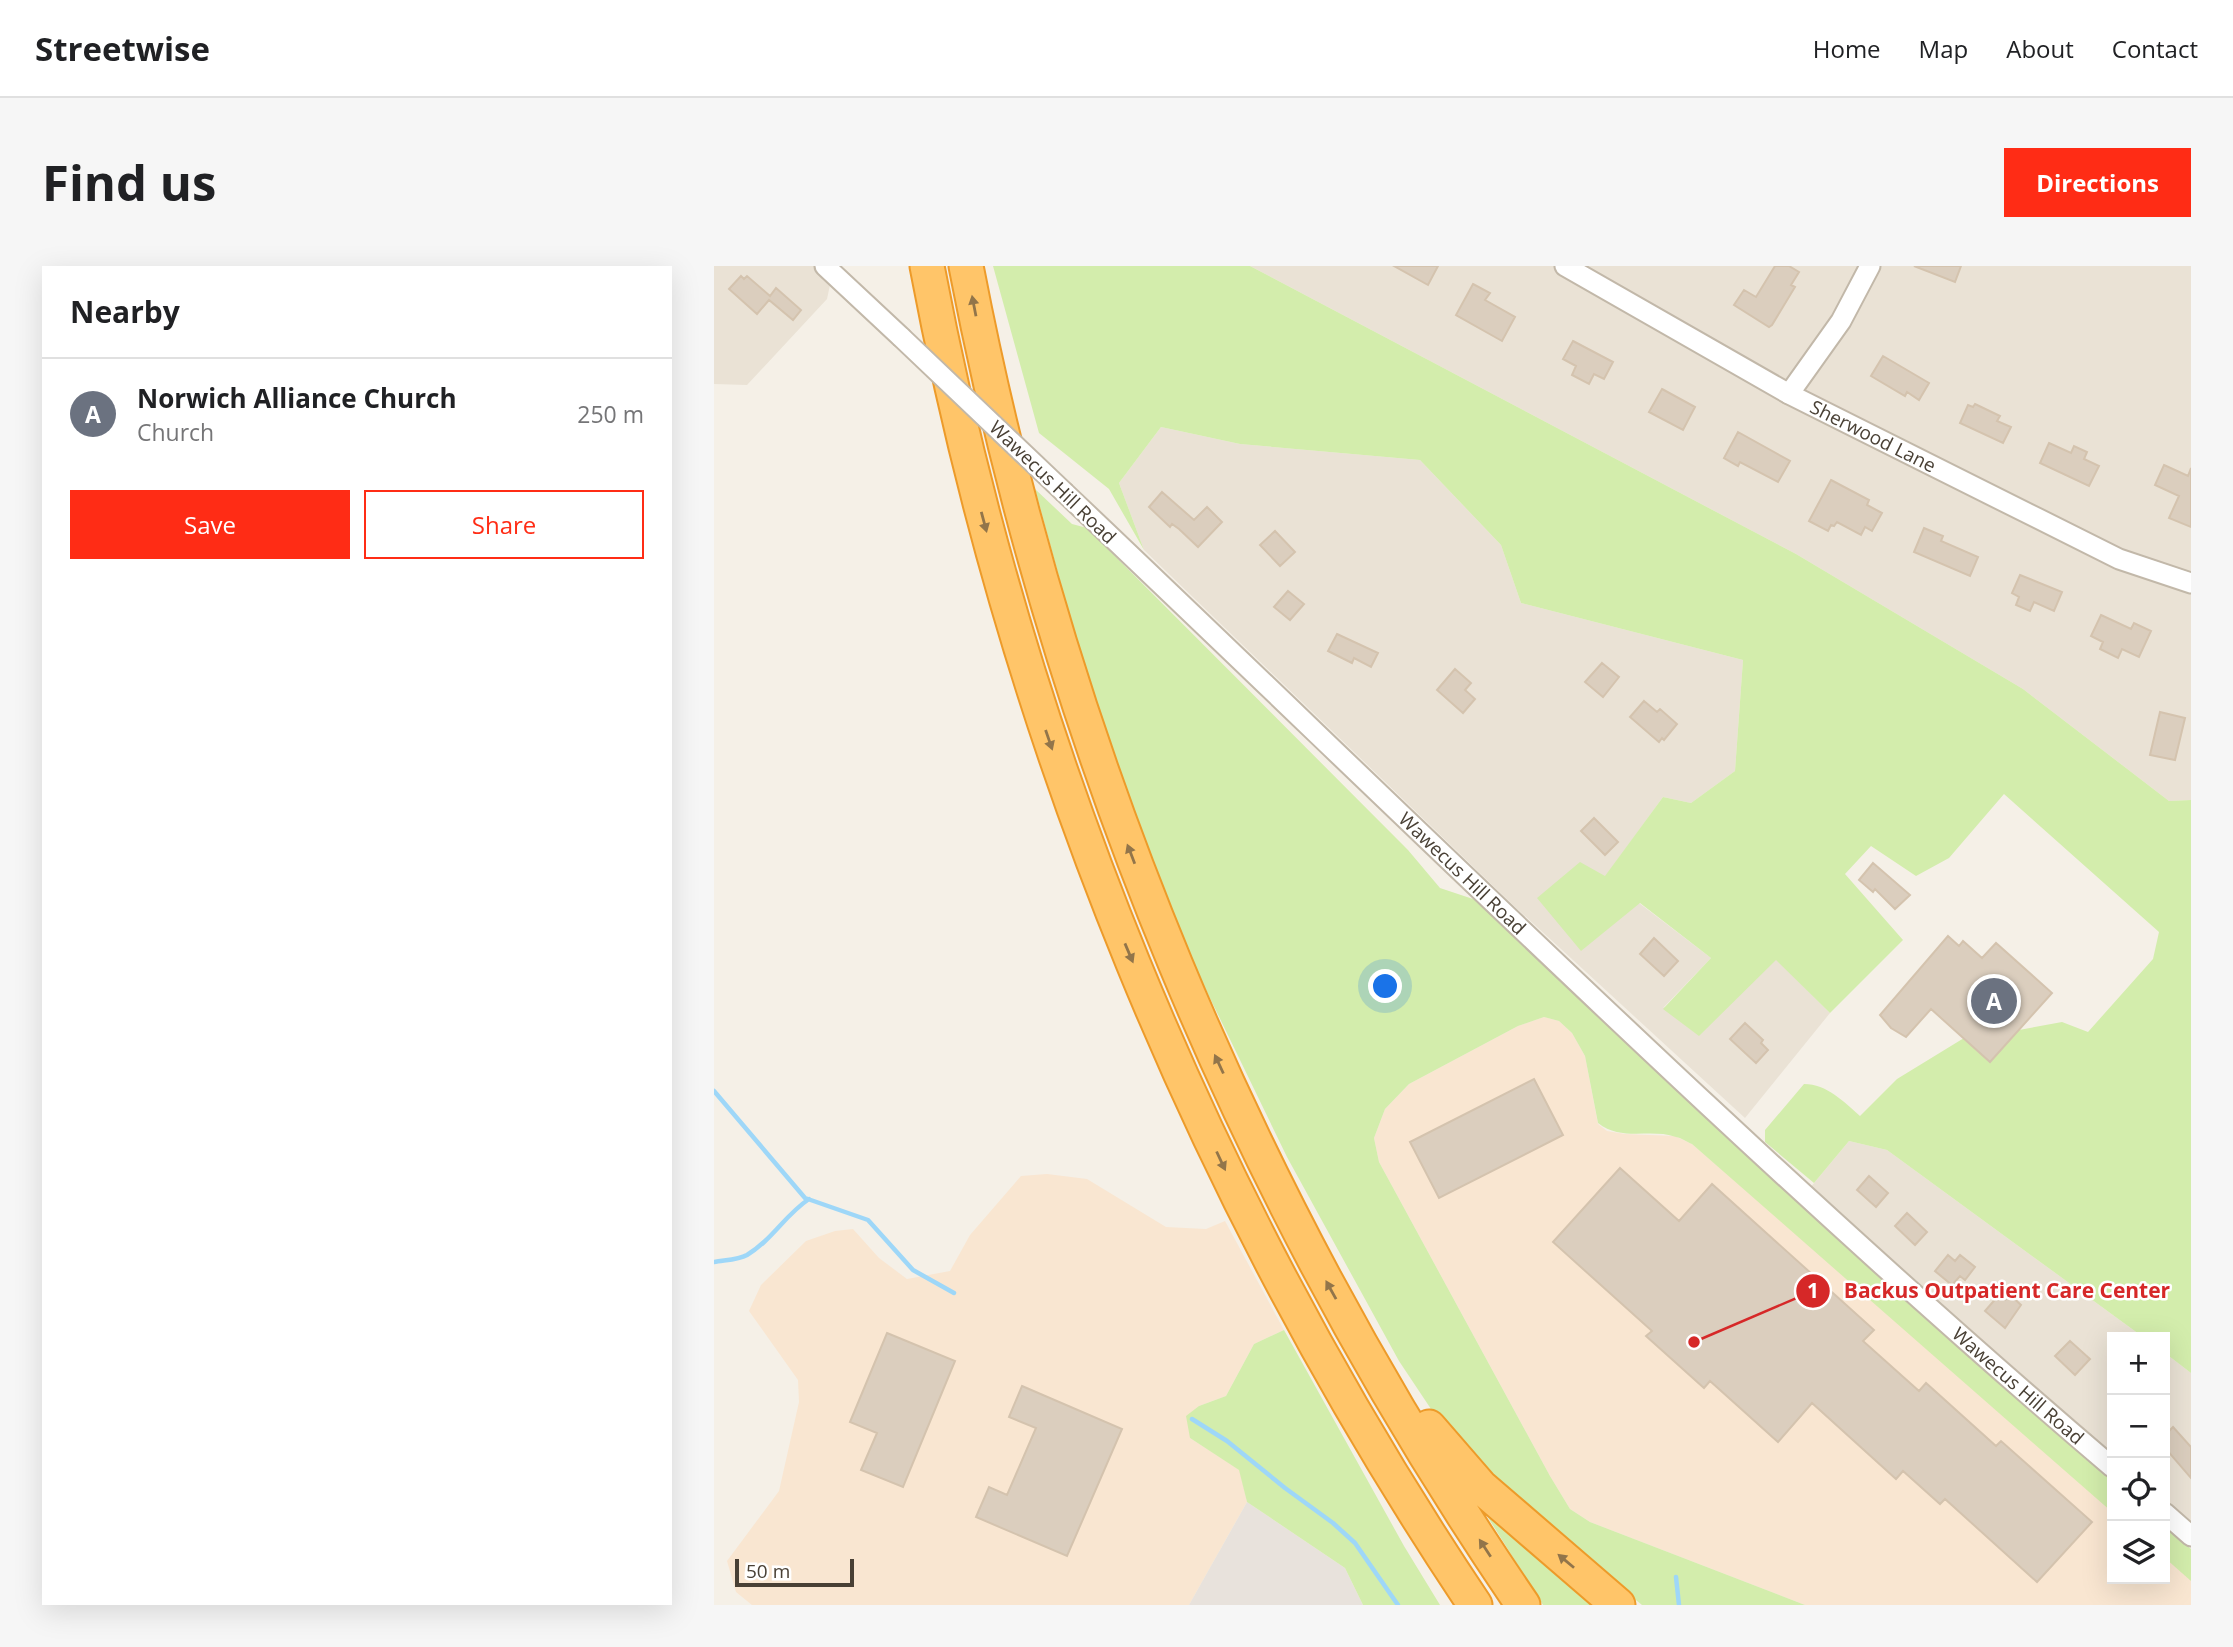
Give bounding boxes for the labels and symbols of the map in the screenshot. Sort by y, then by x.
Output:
one-way arrow [968,295,979,317]
street label: Sherwood Lane [1806,394,1940,478]
street label: Wawecus Hill Road [984,415,1122,549]
one-way arrow [979,512,990,534]
one-way arrow [1045,730,1055,751]
street label: Wawecus Hill Road [1393,806,1532,940]
one-way arrow [1125,844,1136,865]
one-way arrow [1123,943,1134,964]
your location [1368,969,1402,1003]
pin: A [1971,975,2017,1027]
one-way arrow [1213,1054,1225,1074]
one-way arrow [1216,1151,1227,1171]
callout: Backus Outpatient Care Center [1795,1270,2185,1312]
text: 1 [1807,1276,1819,1304]
text: Backus Outpatient Care Center [1844,1276,2171,1304]
one-way arrow [1325,1280,1337,1300]
street label: Wawecus Hill Road [1947,1321,2090,1450]
one-way arrow [1478,1539,1491,1558]
one-way arrow [1557,1553,1575,1569]
scale bar [735,1556,854,1588]

